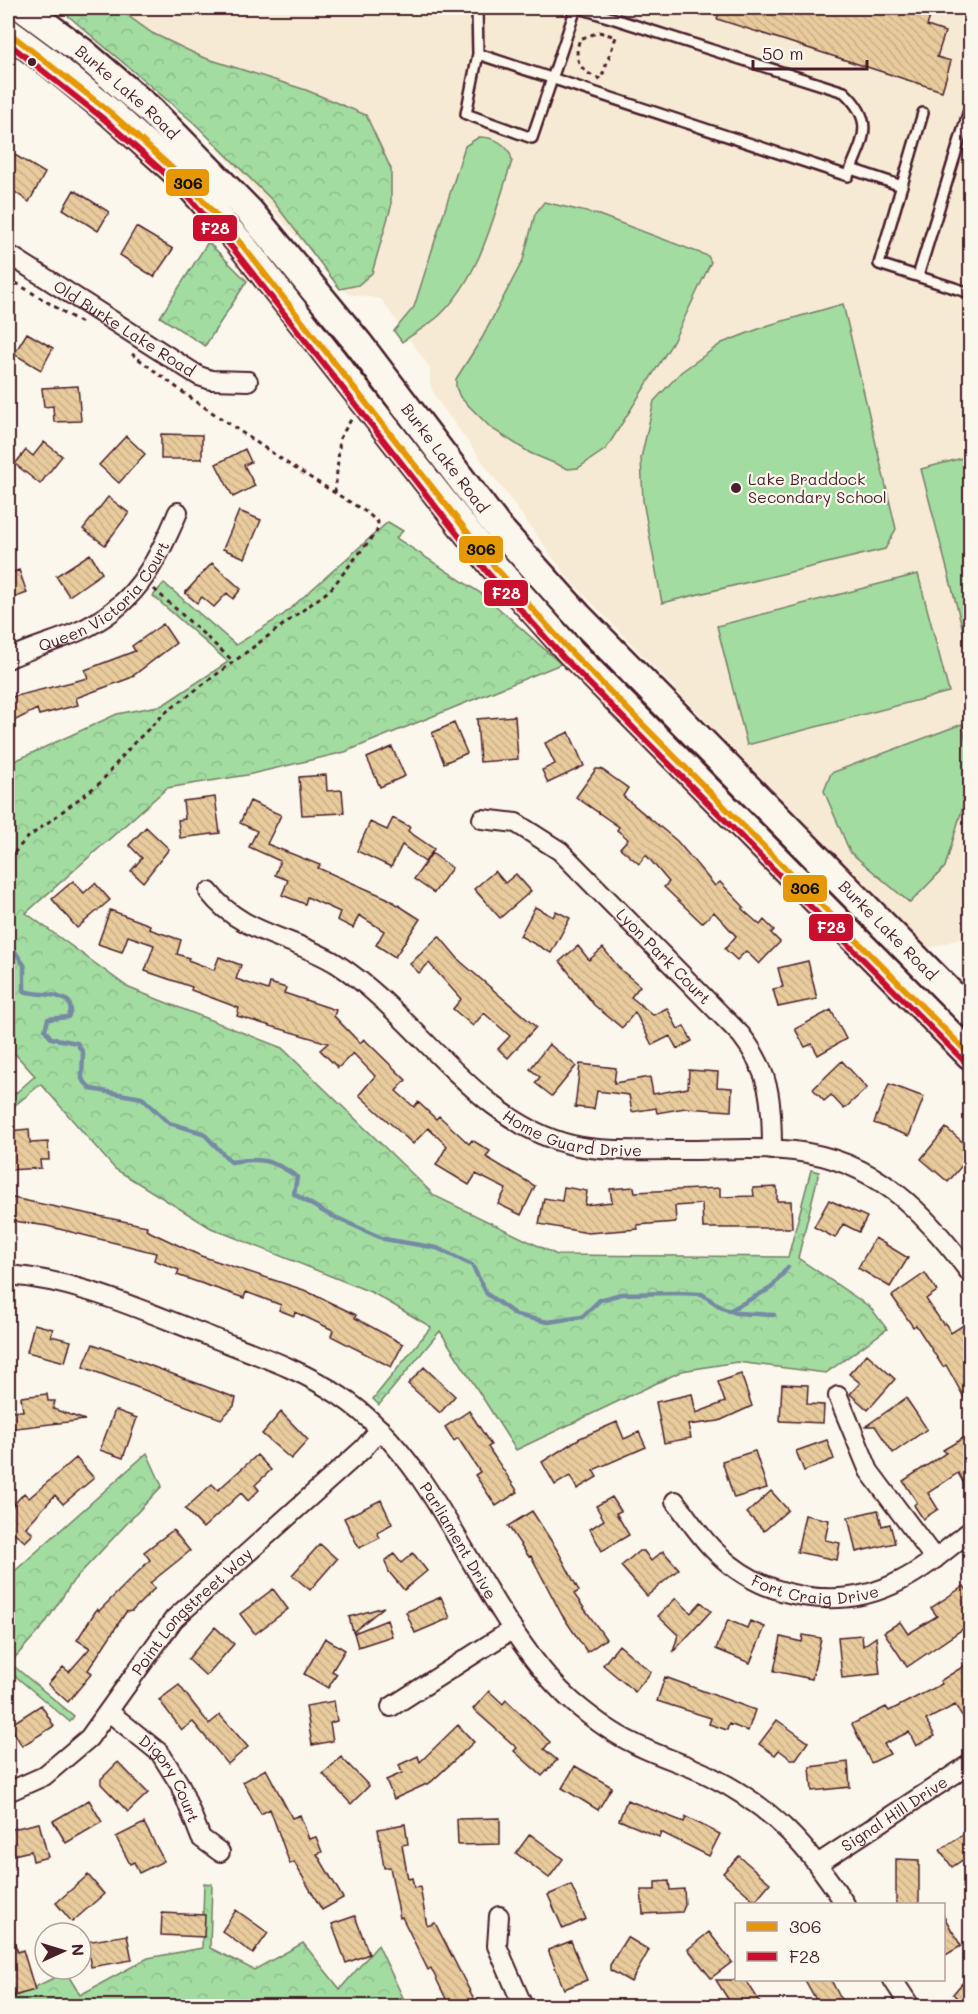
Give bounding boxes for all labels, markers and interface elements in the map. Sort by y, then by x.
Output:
scale bar [753,33,867,71]
street label: Burke Lake Road [71,40,184,143]
text: 50 m [762,41,804,65]
unlabelled marker [26,56,38,68]
line badge: 306 [165,168,210,197]
text: 306 [173,172,203,193]
line badge: F28 [192,214,238,242]
text: F28 [200,217,230,238]
street label: Old Burke Lake Road [50,275,199,381]
street label: Burke Lake Road [397,399,494,517]
place label: Lake Braddock Secondary School [748,468,887,507]
marker: Lake Braddock Secondary School [729,481,743,495]
line badge: 306 [458,535,504,564]
street label: Queen Victoria Court [35,537,174,656]
text: 306 [466,538,496,559]
line badge: F28 [483,579,529,607]
text: F28 [491,582,521,603]
line badge: 306 [782,874,828,903]
street label: Burke Lake Road [835,875,942,984]
text: 306 [790,877,820,898]
street label: Lyon Park Court [612,903,716,1008]
line badge: F28 [808,913,854,942]
text: F28 [816,916,846,937]
street label: Home Guard Drive [499,1104,642,1160]
street label: Parliament Drive [416,1478,502,1603]
street label: Point Longstreet Way [126,1543,256,1679]
street label: Fort Craig Drive [748,1569,881,1608]
street label: Digory Court [135,1729,205,1825]
street label: Signal Hill Drive [837,1771,951,1856]
legend [735,1903,945,1981]
text: 306 [789,1914,822,1938]
north arrow [33,1921,93,1981]
text: N [68,1943,89,1957]
text: F28 [789,1944,820,1968]

